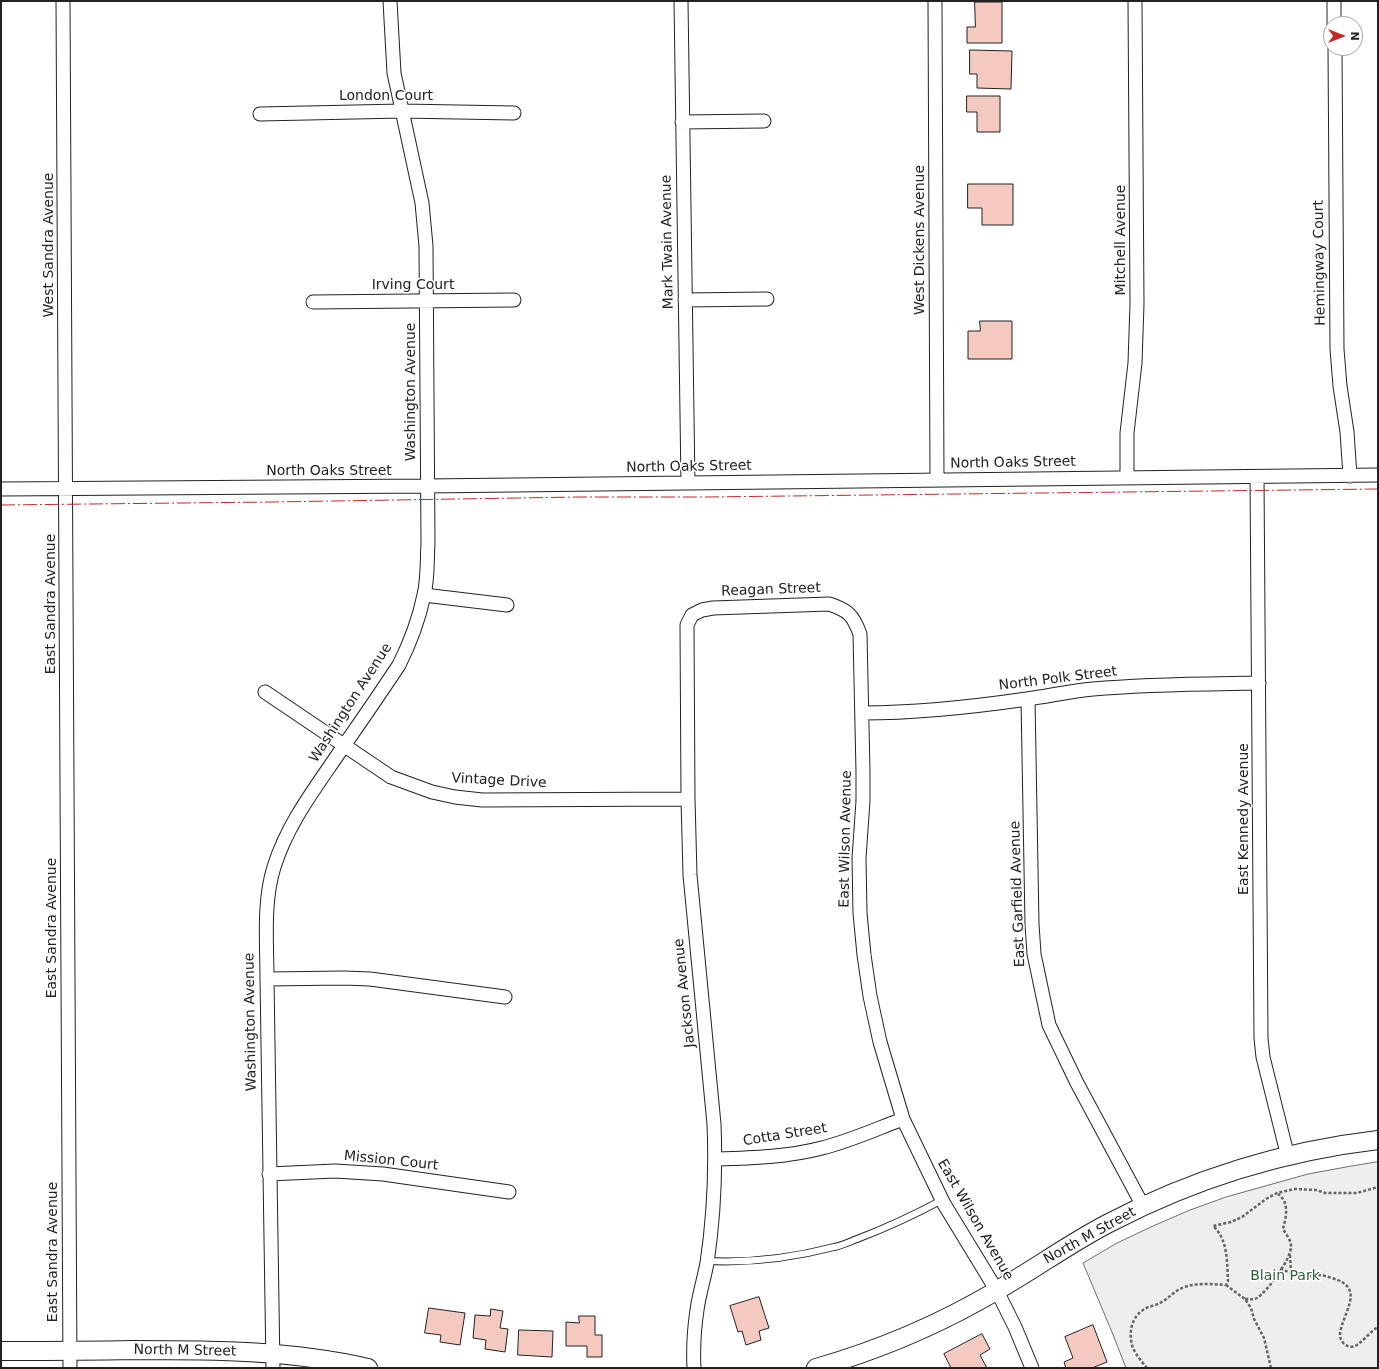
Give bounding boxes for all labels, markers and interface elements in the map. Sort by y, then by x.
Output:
north arrow [1323,16,1363,56]
text: N [1348,31,1361,41]
street label: London Court [339,88,433,104]
street label: West Dickens Avenue [912,165,928,315]
street label: West Sandra Avenue [41,173,57,317]
street label: Mark Twain Avenue [658,175,678,309]
street label: Mitchell Avenue [1113,185,1129,295]
street label: Hemingway Court [1311,200,1329,326]
street label: Irving Court [372,277,454,293]
street label: Washington Avenue [403,323,419,461]
street label: North Oaks Street [950,454,1076,472]
street label: North Oaks Street [626,458,752,476]
street label: North Oaks Street [266,463,392,479]
street label: East Sandra Avenue [43,534,59,674]
street label: Reagan Street [721,580,821,600]
street label: Washington Avenue [306,640,396,766]
street label: North Polk Street [998,663,1118,695]
street label: East Kennedy Avenue [1236,743,1252,895]
street label: Vintage Drive [451,770,547,792]
street label: East Wilson Avenue [836,770,856,908]
street label: East Garfield Avenue [1007,820,1029,968]
street label: East Sandra Avenue [44,858,60,998]
street label: Jackson Avenue [671,938,699,1048]
street label: Washington Avenue [241,952,261,1092]
street label: Cotta Street [742,1120,828,1150]
street label: Mission Court [343,1148,439,1174]
street label: East Wilson Avenue [933,1156,1017,1284]
street label: East Sandra Avenue [45,1182,61,1322]
street label: North M Street [1041,1204,1139,1268]
park label: Blain Park [1250,1268,1320,1284]
street label: North M Street [134,1342,236,1360]

